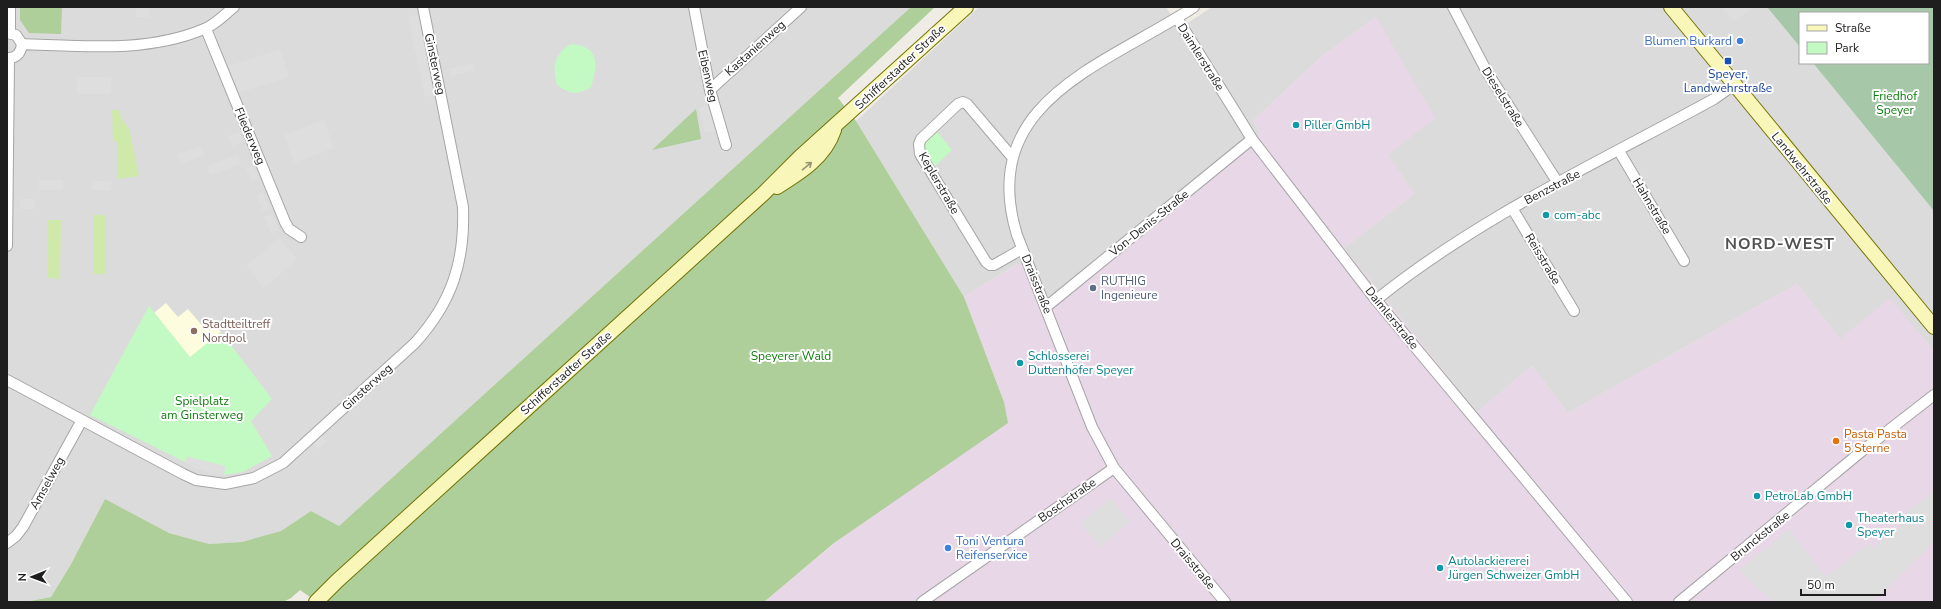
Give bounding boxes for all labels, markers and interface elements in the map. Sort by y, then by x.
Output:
legend [1799,12,1929,64]
street label: Kastanienweg [721,17,789,79]
street label: Daimlerstraße [1174,20,1228,94]
text: Straße [1835,20,1871,36]
street label: Schifferstadter Straße [851,21,949,113]
street label: Ginsterweg [421,32,449,96]
place label: Blumen Burkard [1644,33,1732,49]
marker: Blumen Burkard [1735,36,1745,46]
text: Park [1835,40,1860,56]
street label: Eibenweg [694,48,722,104]
marker: Speyer, Landwehrstraße [1723,56,1733,66]
street label: Dieselstraße [1478,64,1528,130]
place label: Speyer, Landwehrstraße [1684,66,1772,96]
park label: Friedhof Speyer [1873,88,1918,118]
street label: Fliederweg [231,105,269,167]
place label: Piller GmbH [1304,117,1370,133]
marker: Piller GmbH [1291,120,1301,130]
street label: Landwehrstraße [1768,129,1836,207]
street label: Keplerstraße [915,149,963,217]
one-way arrow [802,162,813,171]
street label: Benzstraße [1521,166,1583,208]
street label: Hahnstraße [1629,175,1675,237]
street label: Von-Denis-Straße [1105,186,1192,261]
place label: com-abc [1554,207,1601,223]
marker: com-abc [1541,210,1551,220]
street label: Reisstraße [1521,230,1565,288]
district label: NORD-WEST [1725,233,1835,255]
street label: Draisstraße [1018,252,1056,316]
place label: RUTHIG Ingenieure [1101,273,1158,303]
marker: RUTHIG Ingenieure [1088,283,1098,293]
street label: Daimlerstraße [1362,283,1422,353]
place label: Stadtteiltreff Nordpol [202,316,271,346]
marker: Stadtteiltreff Nordpol [189,326,199,336]
street label: Schifferstadter Straße [517,328,615,418]
park label: Speyerer Wald [751,348,831,364]
place label: Schlosserei Duttenhöfer Speyer [1028,348,1134,378]
marker: Schlosserei Duttenhöfer Speyer [1015,358,1025,368]
street label: Ginsterweg [338,360,396,414]
park label: Spielplatz am Ginsterweg [161,393,243,423]
place label: Pasta Pasta 5 Sterne [1844,426,1907,456]
marker: Pasta Pasta 5 Sterne [1831,436,1841,446]
street label: Amselweg [26,454,68,512]
street label: Boschstraße [1035,474,1099,526]
place label: PetroLab GmbH [1765,488,1852,504]
marker: PetroLab GmbH [1752,491,1762,501]
street label: Brunckstraße [1727,507,1793,565]
place label: Theaterhaus Speyer [1857,510,1925,540]
marker: Theaterhaus Speyer [1844,520,1854,530]
place label: Toni Ventura Reifenservice [956,533,1028,563]
street label: Draisstraße [1167,535,1219,593]
marker: Toni Ventura Reifenservice [943,543,953,553]
place label: Autolackiererei Jürgen Schweizer GmbH [1447,553,1579,583]
north arrow [12,557,52,597]
marker: Autolackiererei Jürgen Schweizer GmbH [1435,563,1445,573]
scale bar [1801,571,1885,597]
text: N [15,573,30,581]
text: 50 m [1807,577,1835,593]

